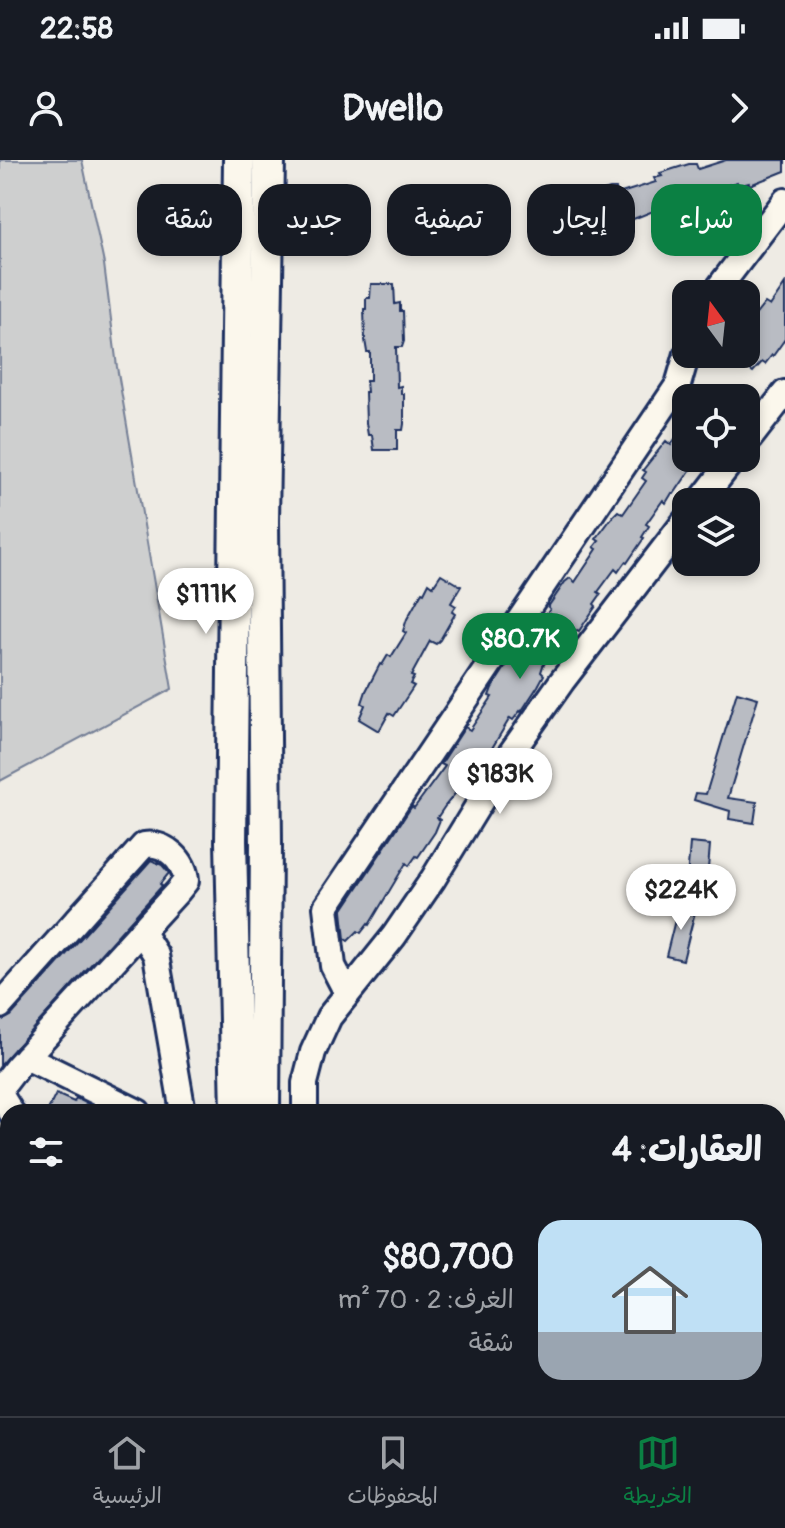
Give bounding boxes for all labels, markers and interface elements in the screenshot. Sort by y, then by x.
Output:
text: 22:58 [40,10,113,47]
icon: person [24,86,68,130]
text: Dwello [342,86,443,131]
icon: forward [717,86,761,130]
chip: شقة [137,184,242,256]
chip: جديد [258,184,371,256]
chip: تصفية [387,184,511,256]
chip: إيجار [527,184,635,256]
chip: شراء [651,184,762,256]
north arrow [672,280,760,368]
map controls [672,280,760,576]
button: locate [672,384,760,472]
button: layers [672,488,760,576]
pin: $111K [150,568,262,636]
text: $111K [176,578,236,610]
pin: $80.7K [455,613,585,681]
text: $80.7K [480,623,560,655]
pin: $183K [444,748,556,816]
text: $183K [466,758,534,790]
pin: $224K [625,864,737,932]
text: $224K [644,874,718,906]
text: العقارات: 4 [612,1129,762,1172]
icon: filters [24,1130,68,1174]
text: $80,700 [382,1236,514,1279]
icon: home [602,1252,698,1348]
text: الغرف: 2 · 70 m² [338,1284,514,1316]
text: شقة [469,1327,514,1359]
tab: الرئيسية [93,1431,162,1515]
tab: المحفوظات [347,1431,438,1515]
tab: الخريطة [624,1431,692,1515]

